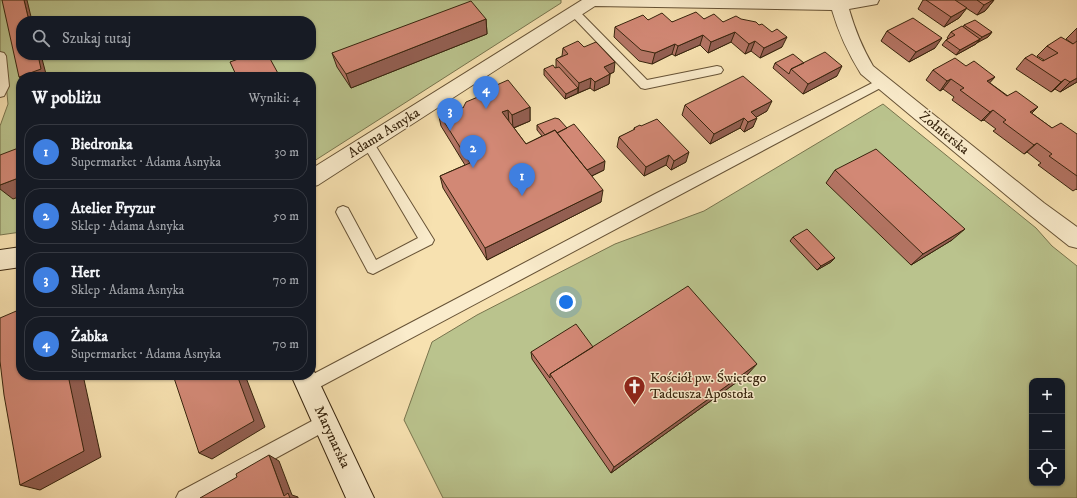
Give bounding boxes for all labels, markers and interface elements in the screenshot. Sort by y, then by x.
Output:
search box [16,16,316,60]
icon: search [30,27,52,49]
text: Szukaj tutaj [62,29,131,48]
pin: 4 [473,76,499,109]
text: W pobliżu [32,87,101,109]
text: Wyniki: 4 [249,90,300,106]
pin: 3 [437,98,463,131]
street label: Adama Asnyka [345,104,423,162]
street label: Żołnierska [915,107,973,159]
text: Biedronka [71,135,133,154]
pin: 2 [460,135,486,168]
text: 1 [44,144,48,160]
text: 30 m [275,144,299,160]
text: Supermarket · Adama Asnyka [71,154,221,170]
pin: 1 [509,163,535,196]
text: Atelier Fryzur [71,199,155,218]
text: 2 [43,208,49,224]
text: 50 m [273,208,299,224]
text: Sklep · Adama Asnyka [71,218,184,234]
text: Hert [71,263,100,282]
text: 3 [44,272,48,288]
text: 70 m [273,272,299,288]
text: Sklep · Adama Asnyka [71,282,184,298]
your location [556,292,576,312]
text: Żabka [71,327,108,346]
text: 4 [42,336,50,352]
text: 70 m [273,336,299,352]
text: Supermarket · Adama Asnyka [71,346,221,362]
place label: Kościół pw. Świętego Tadeusza Apostoła [650,369,766,403]
church icon: Kościół pw. Świętego Tadeusza Apostoła [621,373,647,406]
map controls [1029,378,1065,486]
button: + [1029,378,1065,414]
street label: Marynarska [310,403,354,471]
button: − [1029,414,1065,450]
button: locate [1029,450,1065,486]

